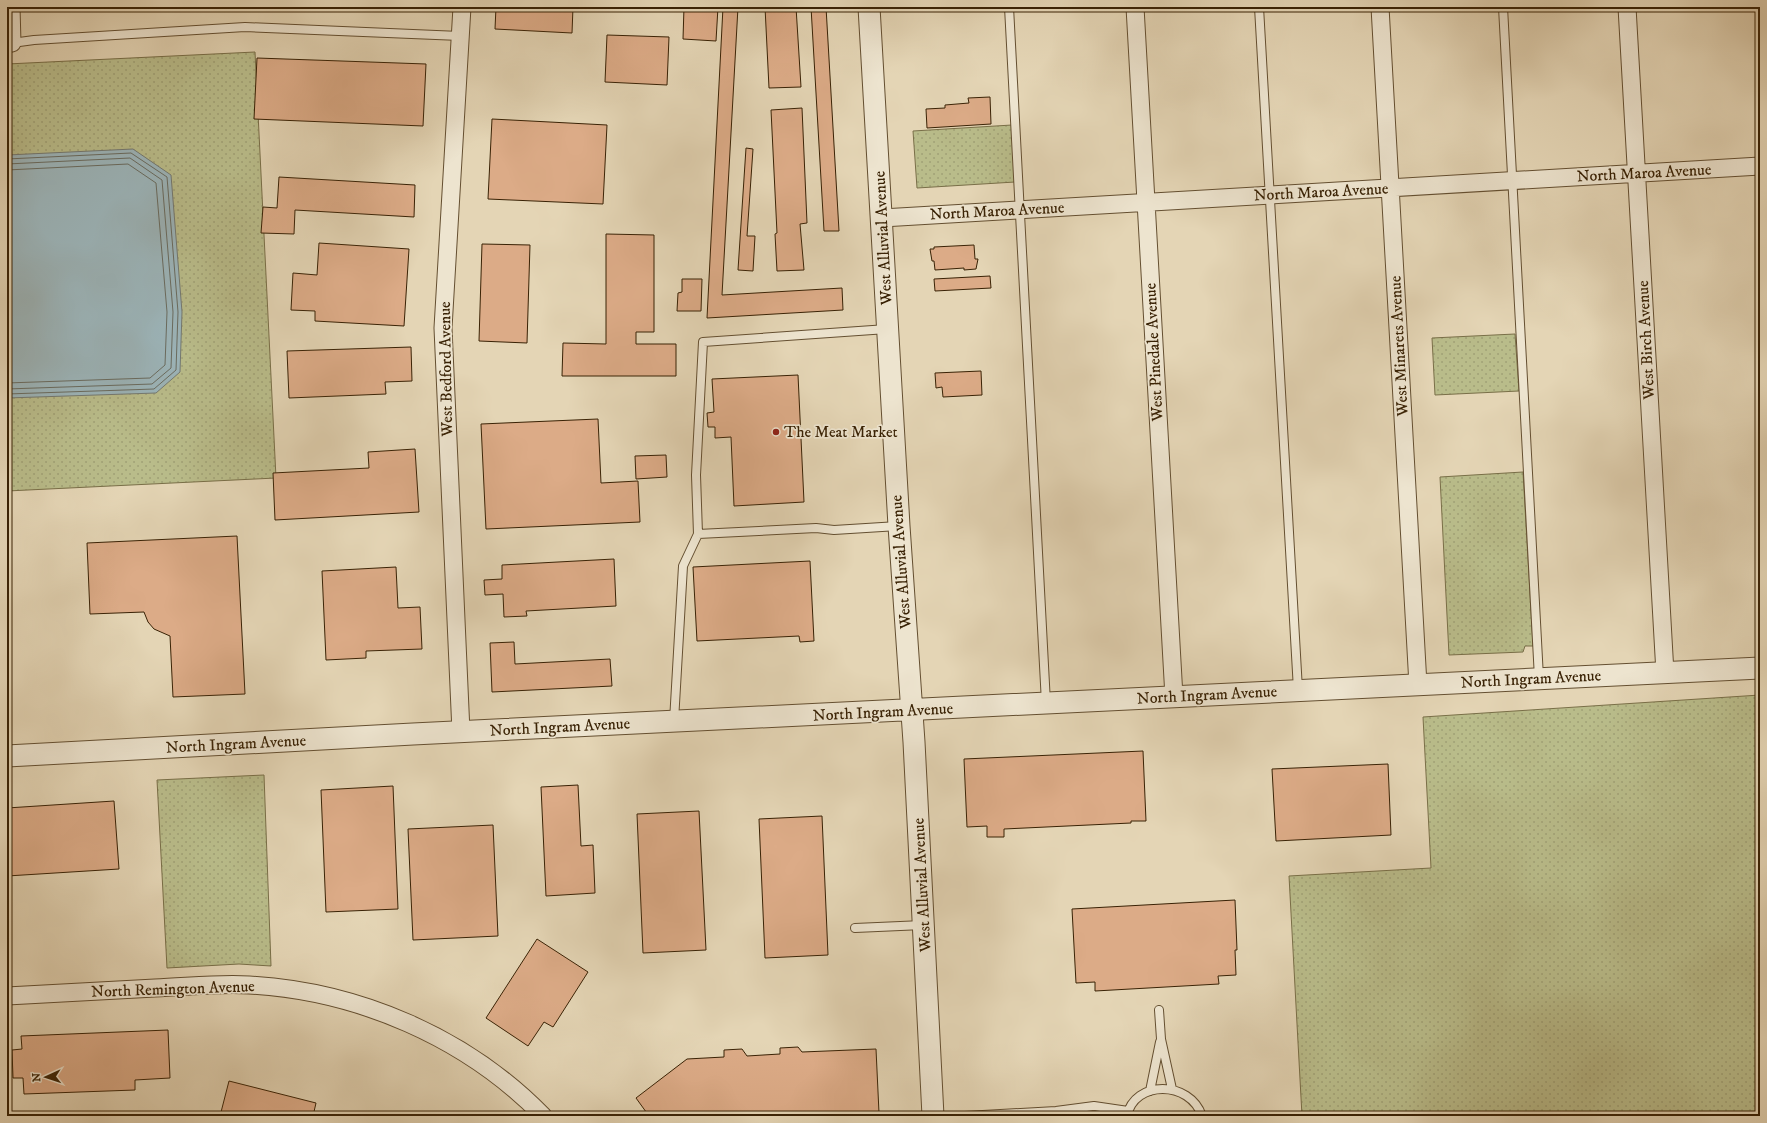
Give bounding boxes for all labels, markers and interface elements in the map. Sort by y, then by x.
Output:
street label: North Maroa Avenue [1576,159,1712,187]
street label: West Alluvial Avenue [869,170,897,307]
street label: North Maroa Avenue [1253,178,1389,206]
street label: North Maroa Avenue [929,197,1065,225]
street label: West Minarets Avenue [1385,275,1413,418]
street label: West Birch Avenue [1633,280,1659,401]
street label: West Pinedale Avenue [1140,282,1168,423]
street label: West Bedford Avenue [435,301,457,438]
place label: The Meat Market [784,422,898,442]
marker: The Meat Market [771,427,781,437]
street label: West Alluvial Avenue [886,494,916,631]
street label: North Ingram Avenue [1460,665,1602,693]
street label: North Ingram Avenue [1136,681,1278,709]
street label: North Ingram Avenue [812,698,954,726]
street label: North Ingram Avenue [489,713,631,741]
street label: North Ingram Avenue [165,730,307,758]
street label: West Alluvial Avenue [908,817,936,954]
street label: North Remington Avenue [91,976,256,1002]
north arrow [26,1057,66,1097]
text: N [30,1073,44,1082]

